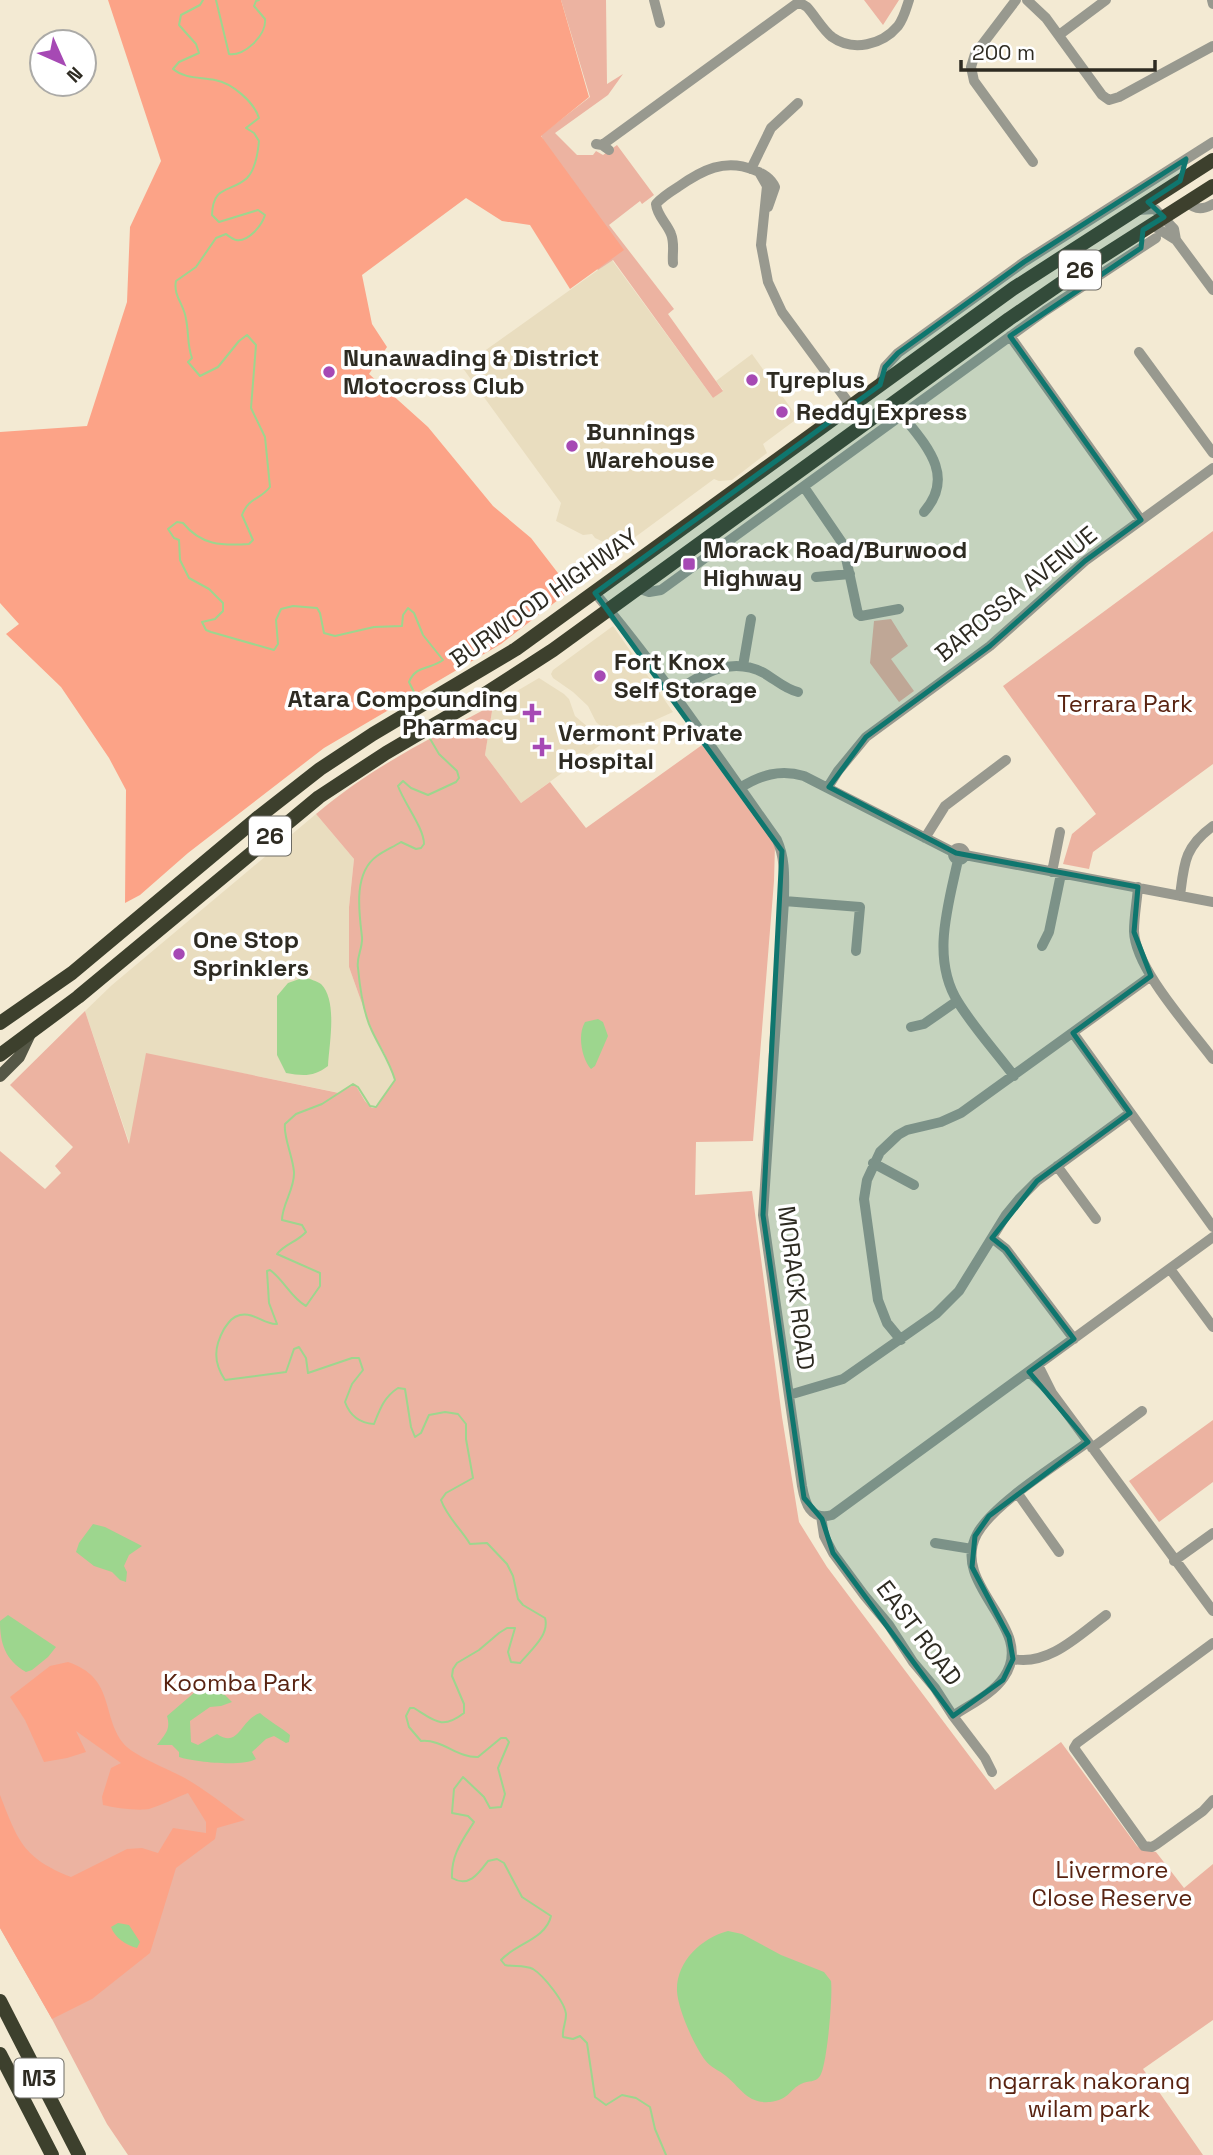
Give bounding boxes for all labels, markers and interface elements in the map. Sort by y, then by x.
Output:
north arrow [28,28,98,98]
scale bar [961,28,1155,72]
text: 200 m [972,39,1035,66]
text: N [61,61,88,88]
road number: 26 [1059,250,1101,290]
place label: Nunawading & District Motocross Club [343,342,599,401]
marker: Nunawading & District Motocross Club [321,364,337,380]
place label: Tyreplus [766,364,865,395]
marker: Tyreplus [744,372,760,388]
place label: Reddy Express [796,396,967,427]
marker: Reddy Express [774,404,790,420]
place label: Bunnings Warehouse [586,416,715,475]
marker: Bunnings Warehouse [564,438,580,454]
street label: BAROSSA AVENUE [928,519,1103,669]
street label: BURWOOD HIGHWAY [444,521,644,674]
place label: Morack Road/Burwood Highway [703,534,967,593]
marker: Morack Road/Burwood Highway [681,556,697,572]
place label: Fort Knox Self Storage [614,646,757,705]
marker: Fort Knox Self Storage [592,668,608,684]
place label: Atara Compounding Pharmacy [287,683,518,742]
park label: Terrara Park [1057,688,1193,719]
marker: Atara Compounding Pharmacy [524,705,540,721]
place label: Vermont Private Hospital [558,717,743,776]
marker: Vermont Private Hospital [532,737,552,757]
road number: 26 [249,816,291,856]
place label: One Stop Sprinklers [193,924,309,983]
marker: One Stop Sprinklers [171,946,187,962]
street label: MORACK ROAD [771,1204,822,1372]
street label: EAST ROAD [870,1574,969,1692]
park label: Koomba Park [163,1667,313,1698]
park label: Livermore Close Reserve [1031,1854,1193,1913]
road number: M3 [14,2058,64,2098]
park label: ngarrak nakorang wilam park [988,2065,1190,2124]

